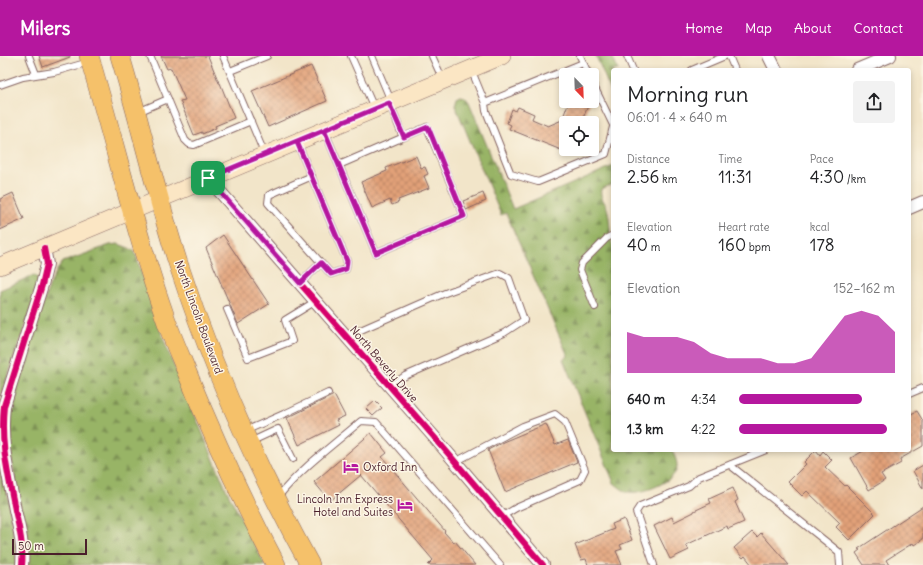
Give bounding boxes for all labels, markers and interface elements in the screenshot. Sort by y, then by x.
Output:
text: Milers [20,16,70,40]
text: Home [685,19,723,37]
text: Map [745,19,772,37]
text: About [794,19,832,37]
text: Contact [854,19,903,37]
north arrow [559,68,599,108]
map controls [559,68,599,156]
text: Morning run [627,80,749,108]
button: share [853,81,895,123]
text: 06:01 · 4 × 640 m [627,109,727,126]
button: locate [559,116,599,156]
text: Distance [627,152,670,166]
text: Time [718,152,742,166]
text: Pace [810,152,834,166]
pin [191,161,225,195]
text: 2.56 [627,166,659,188]
text: 11:31 [718,166,752,188]
text: 4:30 [810,166,844,188]
icon: arrive [197,167,219,189]
text: km [659,172,677,186]
text: /km [844,172,866,186]
text: Elevation [627,220,672,234]
text: Heart rate [718,220,769,234]
text: kcal [810,220,829,234]
text: 40 [627,234,648,256]
text: 160 [718,234,746,256]
text: 178 [810,234,835,256]
text: m [648,240,660,254]
text: bpm [746,240,771,254]
street label: North Lincoln Boulevard [172,259,226,376]
text: Elevation [627,280,680,297]
text: 152–162 m [834,280,895,297]
street label: North Beverly Drive [347,323,421,405]
text: 640 m [627,391,665,408]
text: 4:34 [691,391,716,408]
text: 1.3 km [627,421,663,438]
text: 4:22 [691,421,716,438]
hotel icon: Oxford Inn [342,458,360,476]
place label: Oxford Inn [363,460,417,474]
place label: Lincoln Inn Express Hotel and Suites [297,492,393,519]
hotel icon: Lincoln Inn Express Hotel and Suites [396,496,414,514]
scale bar [12,537,87,556]
text: 50 m [18,539,44,553]

